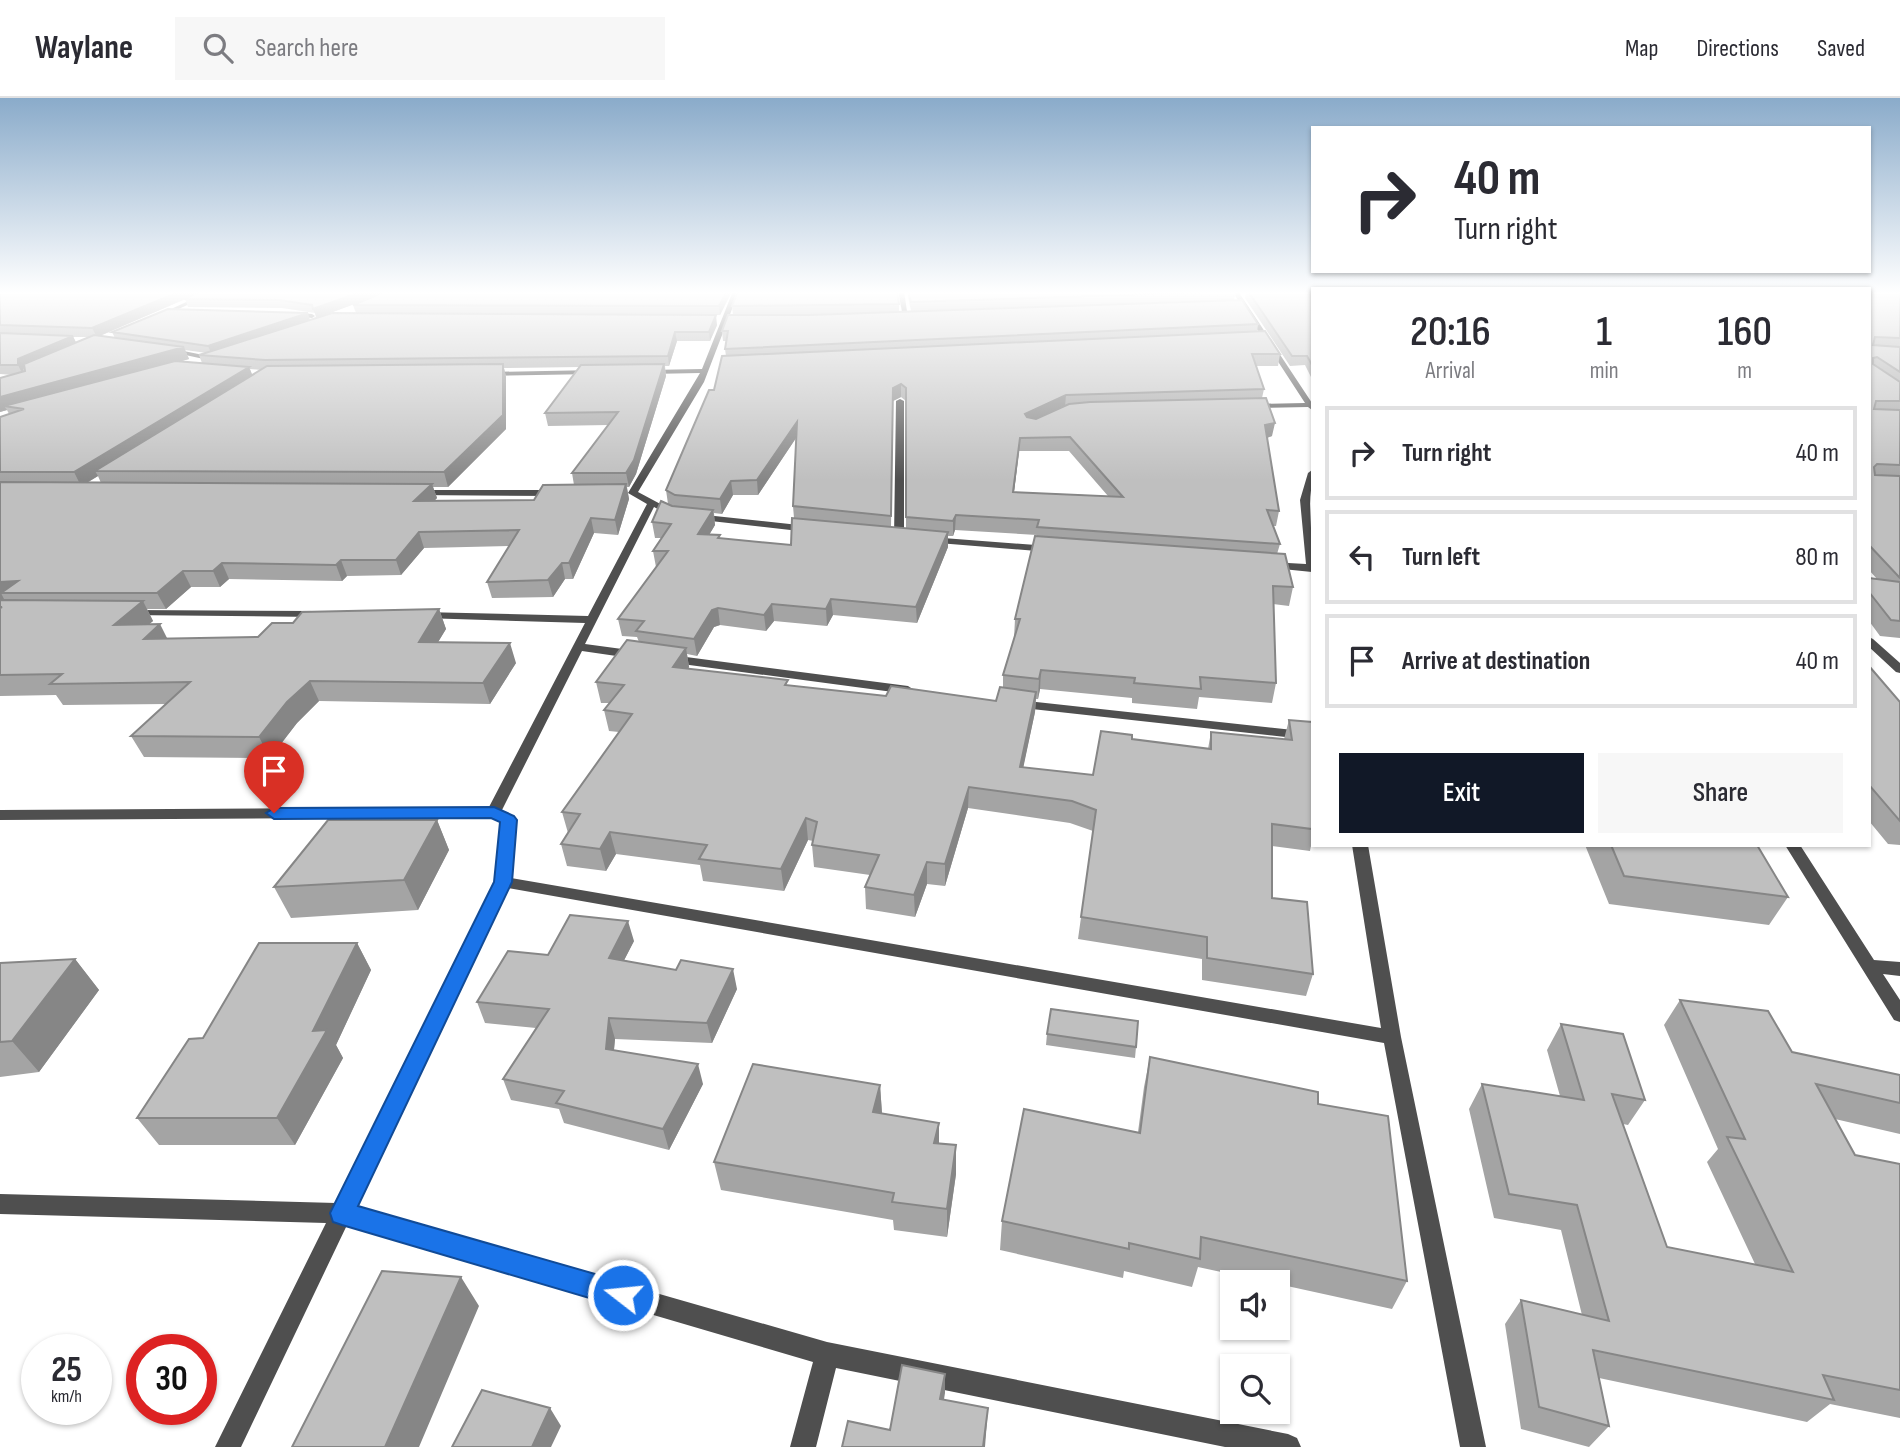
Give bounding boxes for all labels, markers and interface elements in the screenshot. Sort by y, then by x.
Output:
search box [175,17,665,80]
text: Waylane [35,28,133,68]
icon: search [199,29,237,67]
text: Search here [255,33,358,64]
text: Map [1625,34,1658,63]
text: Directions [1696,34,1779,63]
text: Saved [1817,34,1865,63]
text: 40 m [1454,150,1540,209]
icon: right [1339,154,1430,245]
text: Turn right [1454,210,1558,249]
text: 20:16 [1410,307,1491,358]
text: 1 [1596,307,1612,358]
text: 160 [1718,307,1772,358]
text: Arrival [1426,357,1475,385]
text: min [1590,357,1619,385]
text: m [1737,357,1752,385]
icon: right [1343,434,1381,472]
text: Turn right [1402,438,1491,469]
text: 40 m [1796,438,1839,469]
icon: left [1343,538,1381,576]
text: Turn left [1402,542,1480,573]
text: 80 m [1795,542,1839,573]
icon: arrive [1343,642,1381,680]
text: Arrive at destination [1402,646,1590,677]
text: 40 m [1796,646,1839,677]
pin [244,741,304,813]
icon: arrive [255,752,293,790]
button: Exit [1339,753,1584,833]
button: Share [1598,753,1843,833]
position arrow [586,1258,660,1332]
map controls [1220,1270,1290,1424]
button: sound [1220,1270,1290,1340]
speed limit sign: 30 [126,1334,217,1425]
text: 25 [51,1349,82,1392]
button: search [1220,1354,1290,1424]
text: km/h [51,1386,82,1407]

